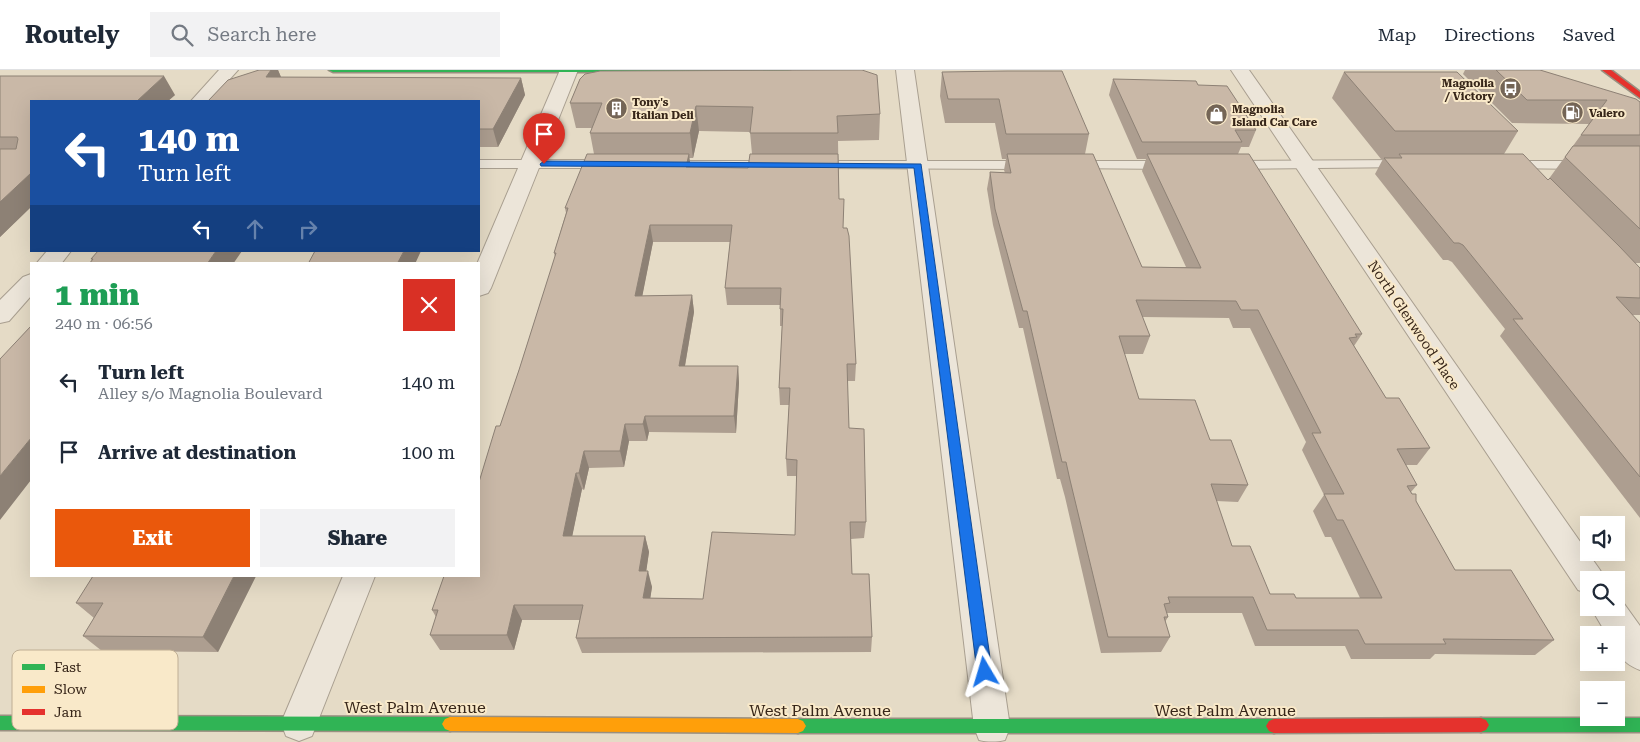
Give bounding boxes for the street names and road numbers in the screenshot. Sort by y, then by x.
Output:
street label: North Glenwood Place [1365,257,1463,393]
street label: West Palm Avenue [344,698,486,717]
street label: West Palm Avenue [749,701,891,720]
street label: West Palm Avenue [1154,701,1296,720]

